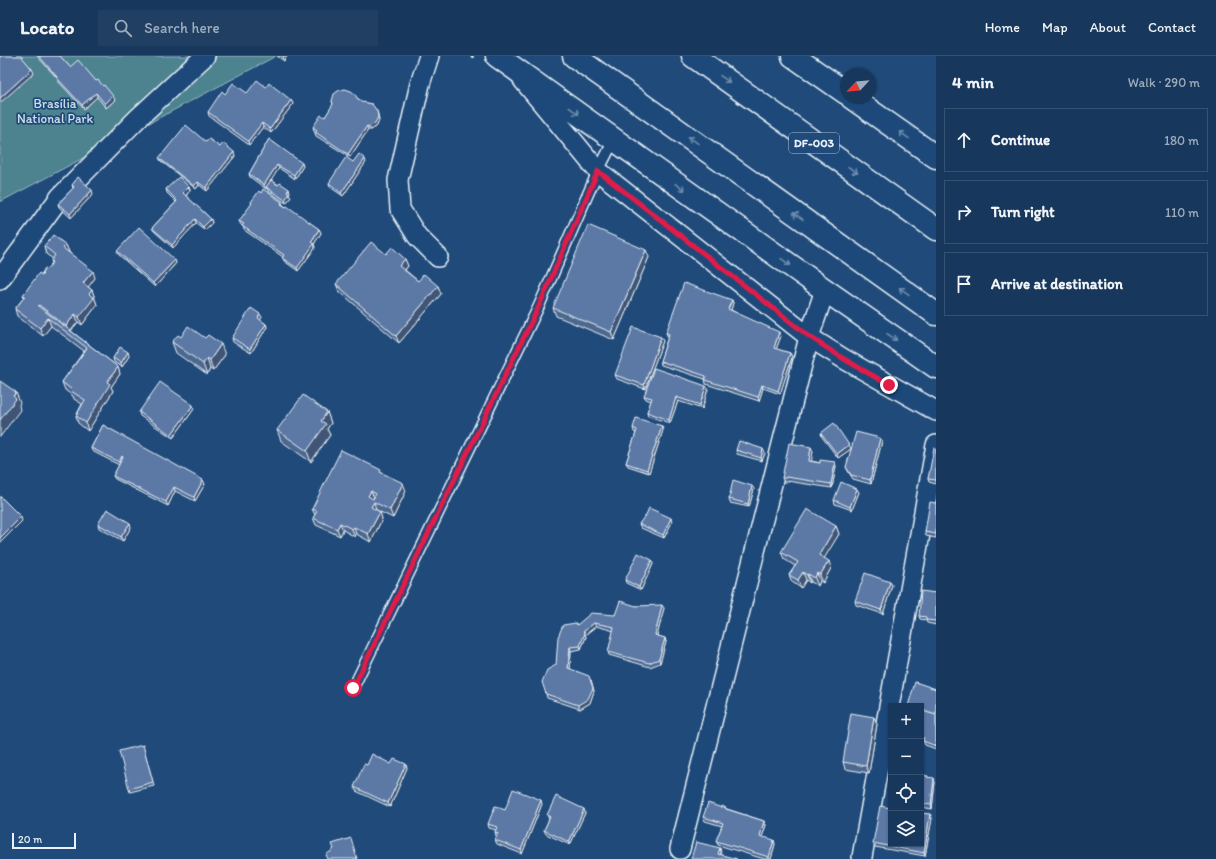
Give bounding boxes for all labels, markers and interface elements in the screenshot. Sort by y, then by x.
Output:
search box [98,10,378,46]
text: Locato [20,16,74,39]
icon: search [112,17,134,39]
text: Search here [144,19,220,37]
text: Home [985,19,1020,36]
text: Map [1042,19,1068,36]
text: About [1090,19,1126,36]
text: Contact [1148,19,1196,36]
north arrow [840,68,876,104]
text: 4 min [952,72,994,92]
one-way arrow [719,75,730,83]
text: Walk · 290 m [1128,75,1200,90]
park label: Brasília National Park [17,96,93,126]
one-way arrow [568,107,579,115]
icon: ahead [953,129,975,151]
one-way arrow [899,131,910,139]
text: Continue [991,131,1050,149]
road number: DF-003 [789,133,839,153]
text: 180 m [1164,133,1199,148]
one-way arrow [687,136,698,144]
one-way arrow [848,166,859,174]
one-way arrow [674,183,685,191]
icon: right [953,201,975,223]
text: Turn right [991,203,1055,221]
text: 110 m [1165,205,1199,220]
one-way arrow [793,212,804,220]
one-way arrow [780,258,791,266]
icon: arrive [953,273,975,295]
text: Arrive at destination [991,275,1123,293]
one-way arrow [899,287,910,295]
one-way arrow [886,333,897,341]
route end [880,376,898,394]
route start [344,679,362,697]
map controls [888,703,924,847]
button: + [888,703,924,739]
button: − [888,739,924,775]
button: locate [888,775,924,811]
button: layers [888,811,924,847]
scale bar [12,831,76,850]
text: 20 m [18,833,42,846]

